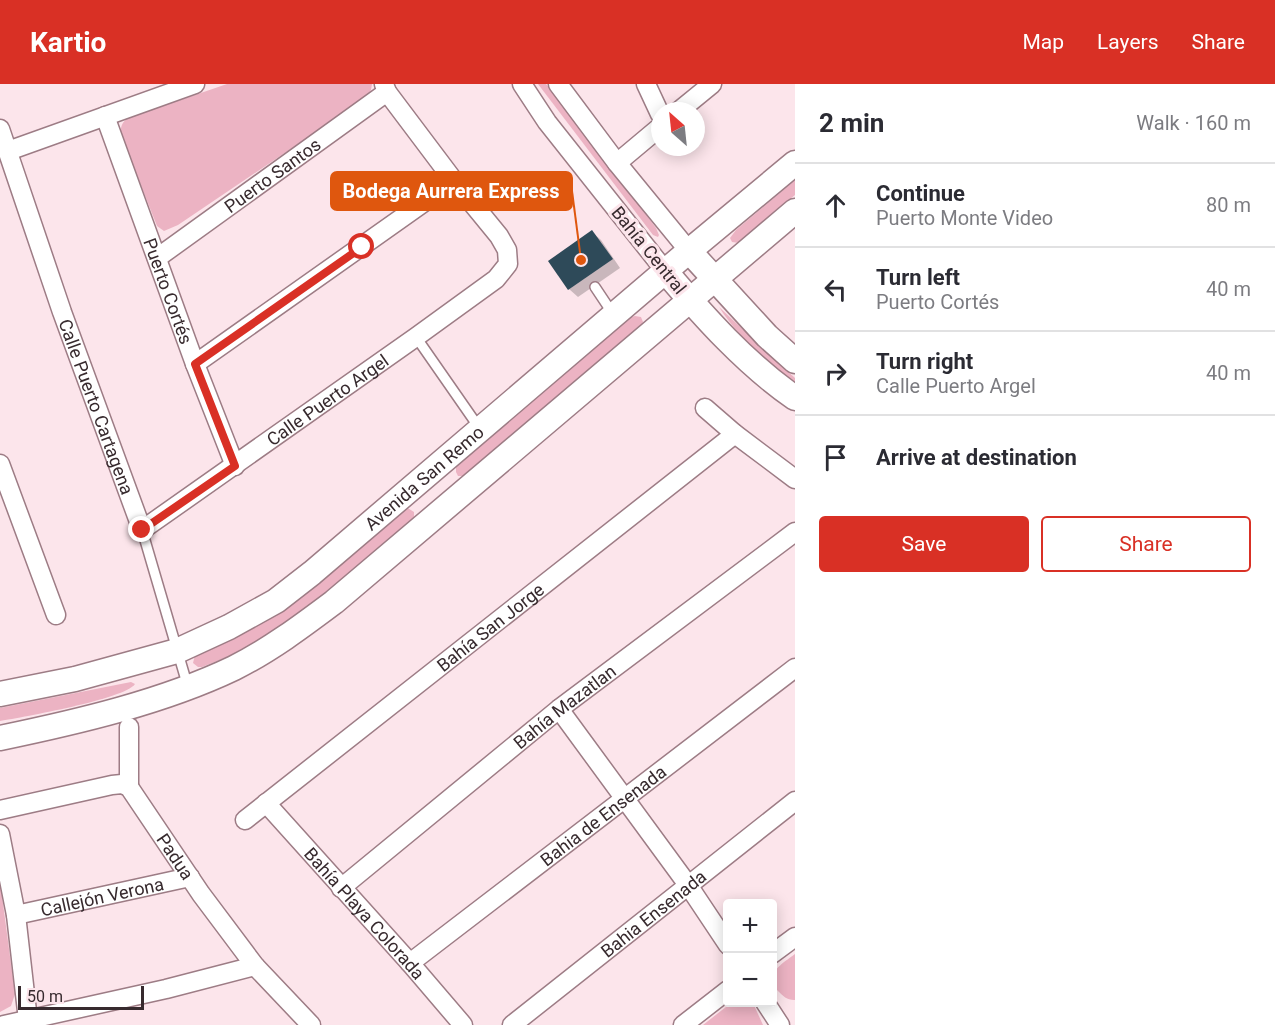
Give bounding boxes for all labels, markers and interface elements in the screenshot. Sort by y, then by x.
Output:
text: Kartio [30,26,106,59]
text: Map [1022,30,1064,54]
text: Layers [1097,30,1158,54]
text: Share [1191,30,1245,54]
north arrow [651,102,705,156]
text: 2 min [819,108,884,138]
text: Walk · 160 m [1136,111,1251,135]
street label: Puerto Santos [220,133,324,217]
callout: Bodega Aurrera Express [331,172,572,210]
text: Bodega Aurrera Express [343,179,559,203]
text: Continue [876,181,965,206]
icon: ahead [819,189,852,222]
text: 80 m [1206,193,1251,217]
street label: Bahía Central [607,202,691,298]
text: Puerto Monte Video [876,206,1053,230]
route start [348,233,374,259]
street label: Puerto Cortés [140,235,197,347]
text: Turn left [876,265,960,290]
icon: left [819,273,852,306]
text: 40 m [1206,277,1251,301]
text: Puerto Cortés [876,290,999,314]
street label: Calle Puerto Cartagena [55,316,138,497]
text: Turn right [876,349,973,374]
street label: Calle Puerto Argel [262,350,392,450]
icon: right [819,357,852,390]
text: 40 m [1206,361,1251,385]
text: Calle Puerto Argel [876,374,1036,398]
street label: Avenida San Remo [360,421,488,534]
icon: arrive [819,441,852,474]
text: Arrive at destination [876,445,1077,470]
route end [128,516,154,542]
button: Save [819,516,1029,572]
button: Share [1041,516,1251,572]
street label: Bahía San Jorge [432,578,548,676]
street label: Bahía Mazatlan [509,660,620,753]
street label: Bahia de Ensenada [536,760,670,870]
street label: Padua [153,829,199,883]
street label: Bahía Playa Colorada [300,843,429,983]
street label: Bahia Ensenada [596,865,710,961]
street label: Callejón Verona [38,873,165,920]
map controls [723,899,777,1007]
button: + [723,899,777,953]
button: − [723,953,777,1007]
scale bar [18,983,144,1010]
text: 50 m [27,987,63,1006]

